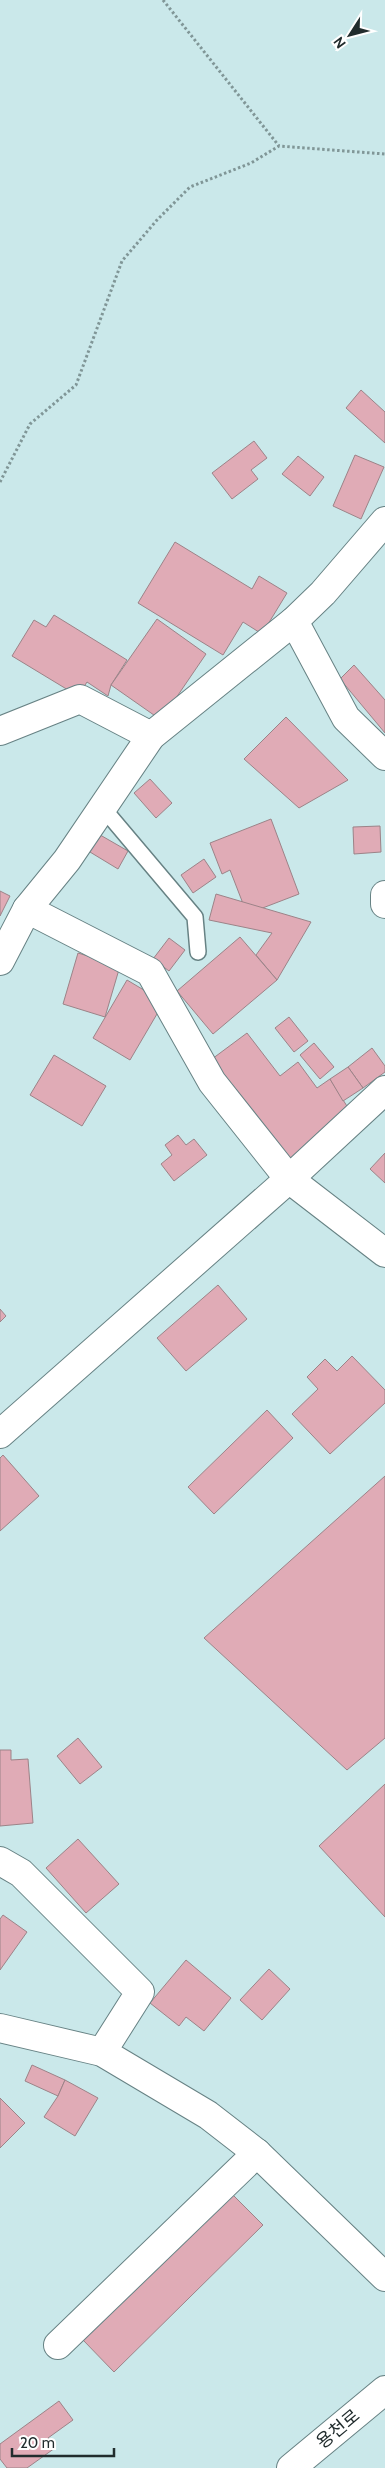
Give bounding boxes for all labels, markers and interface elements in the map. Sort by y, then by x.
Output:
north arrow [325,10,375,60]
text: N [329,33,350,52]
street label: 용천로 [312,2405,364,2453]
scale bar [12,2426,115,2458]
text: 20 m [20,2434,55,2452]

